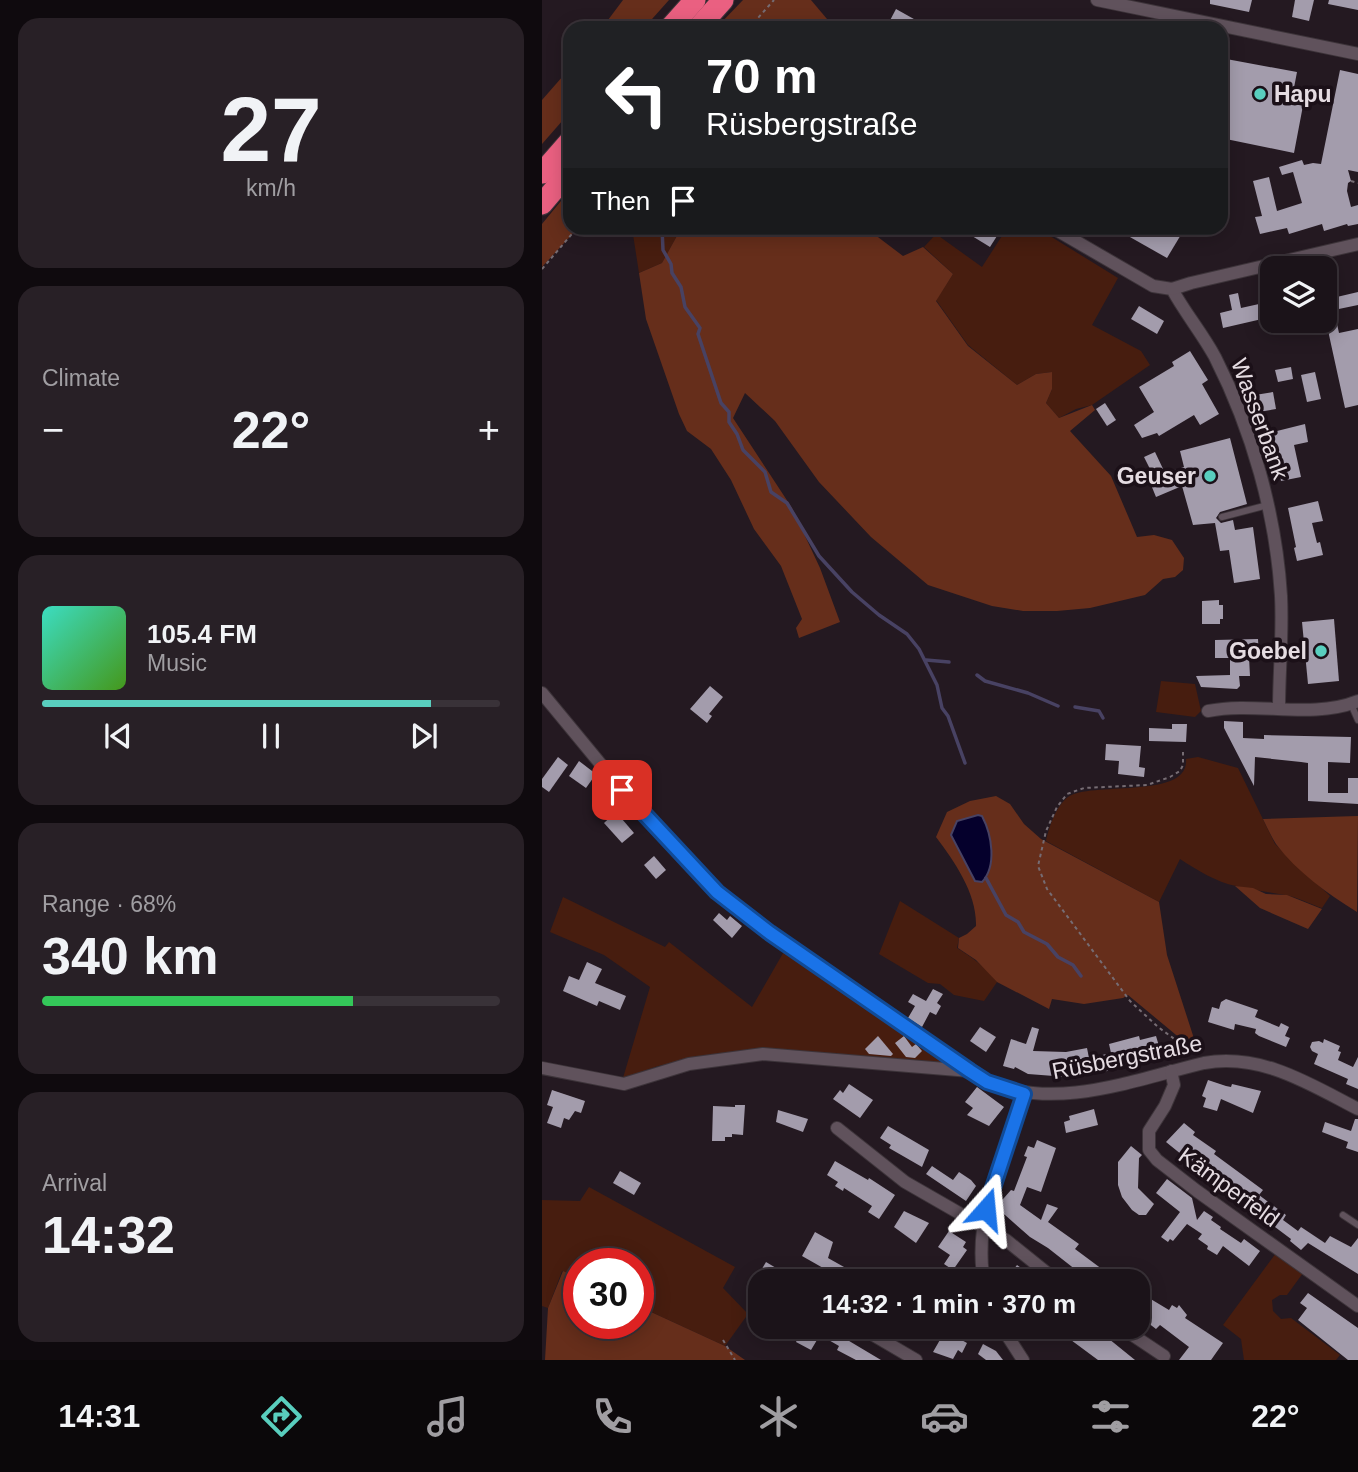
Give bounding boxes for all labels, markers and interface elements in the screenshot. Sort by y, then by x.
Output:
icon: left [591,49,682,140]
text: 70 m [706,49,818,103]
text: 27 [220,79,322,180]
place label: Hapu [1274,81,1332,107]
marker: Hapu [1252,86,1268,102]
text: Rüsbergstraße [706,106,918,142]
text: km/h [246,175,296,201]
icon: arrive [664,182,702,220]
text: Then [591,186,650,216]
map controls [1260,256,1337,333]
button: layers [1260,256,1337,333]
street label: Wasserbank [1226,355,1294,484]
text: Climate [42,365,120,391]
text: 22° [232,401,310,459]
text: − [42,409,64,451]
text: + [478,409,500,451]
place label: Geuser [1117,463,1196,489]
marker: Geuser [1202,468,1218,484]
text: 105.4 FM [147,619,257,649]
place label: Goebel [1229,638,1307,664]
marker: Goebel [1313,643,1329,659]
text: Music [147,650,207,676]
icon: previous [99,717,137,755]
icon: pause [252,717,290,755]
icon: next [405,717,443,755]
pin [592,760,652,820]
icon: arrive [603,771,641,809]
text: Range · 68% [42,891,176,917]
text: 340 km [42,927,218,985]
street label: Rüsbergstraße [1050,1030,1204,1084]
street label: Kämperfeld [1174,1142,1284,1232]
text: Arrival [42,1170,107,1196]
position arrow [949,1172,1023,1246]
text: 14:32 [42,1206,175,1264]
speed limit sign: 30 [563,1248,654,1339]
text: 14:32 · 1 min · 370 m [822,1289,1076,1319]
icon: directions [257,1392,306,1441]
icon: music [423,1392,472,1441]
icon: phone [588,1392,637,1441]
icon: climate [754,1392,803,1441]
icon: car [920,1392,969,1441]
icon: filters [1086,1392,1135,1441]
text: 14:31 [58,1398,140,1434]
text: 22° [1251,1398,1300,1434]

